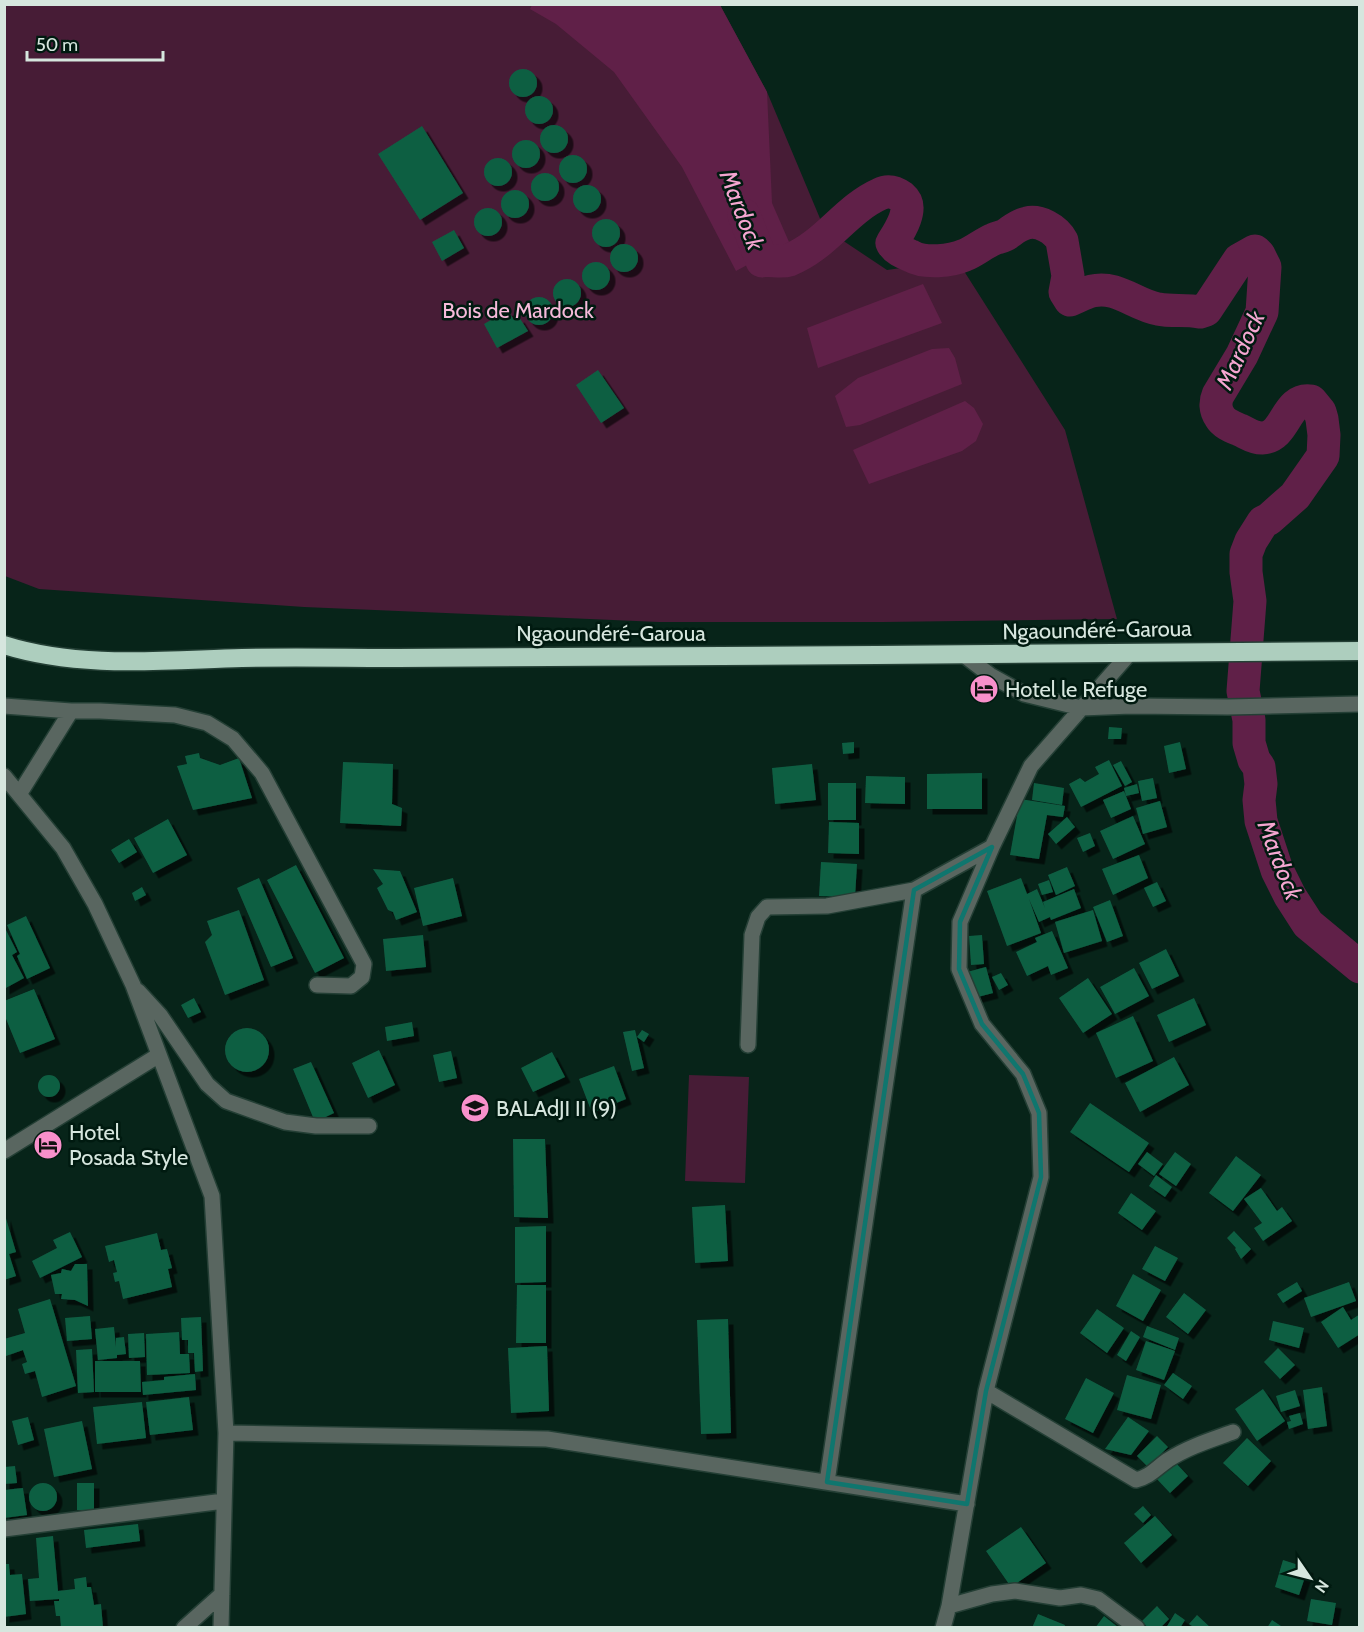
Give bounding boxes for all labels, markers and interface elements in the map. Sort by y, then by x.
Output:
scale bar [27,24,164,62]
text: 50 m [36,34,78,56]
water label: Mardock [713,165,771,255]
park label: Bois de Mardock [442,297,594,324]
water label: Mardock [1209,306,1271,395]
street label: Ngaoundéré-Garoua [1002,615,1192,645]
street label: Ngaoundéré-Garoua [516,620,706,647]
hotel icon: Hotel le Refuge [968,673,1000,705]
place label: Hotel le Refuge [1005,676,1147,703]
water label: Mardock [1251,815,1309,905]
school or university icon: BALAdJI II (9) [459,1092,491,1124]
place label: BALAdJI II (9) [496,1095,617,1122]
place label: Hotel Posada Style [69,1119,188,1171]
hotel icon: Hotel Posada Style [32,1129,64,1161]
north arrow [1280,1548,1340,1608]
text: N [1311,1576,1333,1596]

